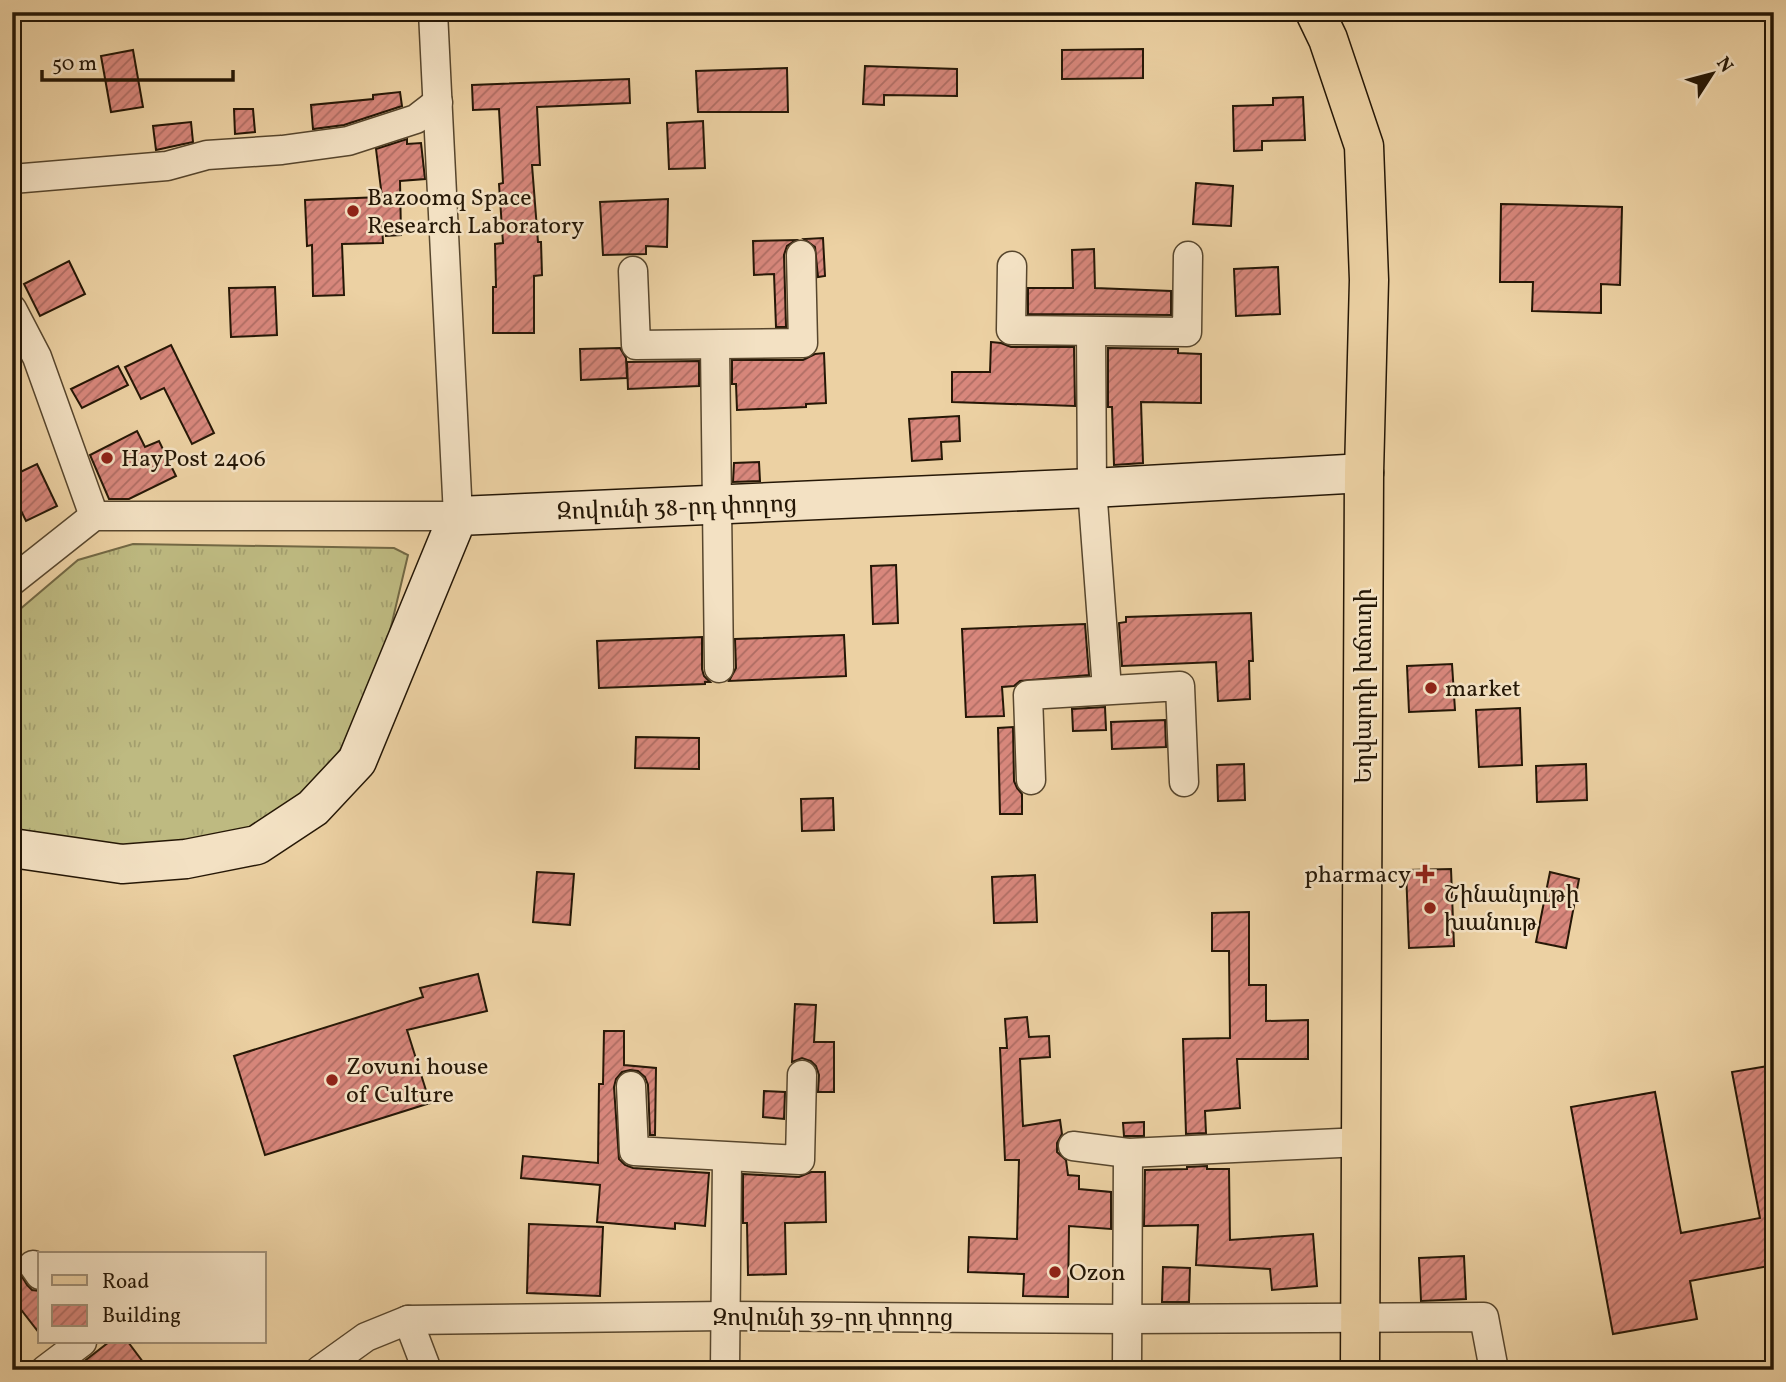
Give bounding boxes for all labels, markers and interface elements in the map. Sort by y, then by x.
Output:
scale bar [42,38,233,82]
north arrow [1678,38,1748,108]
text: 50 m [52,50,97,79]
text: N [1710,52,1739,79]
place label: Bazoomq Space Research Laboratory [367,182,584,244]
marker: Bazoomq Space Research Laboratory [345,203,361,219]
place label: HayPost 2406 [121,443,266,477]
marker: HayPost 2406 [99,450,115,466]
street label: Զովունի 38-րդ փողոց [556,488,798,530]
street label: Եղվարդի խճուղի [1348,588,1382,784]
place label: market [1445,673,1521,707]
marker: market [1423,680,1439,696]
place label: pharmacy [1304,859,1411,893]
marker: pharmacy [1417,866,1433,882]
place label: Շինանյութի խանութ [1444,879,1579,941]
marker: Շինանյութի խանութ [1422,900,1438,916]
place label: Zovuni house of Culture [346,1051,489,1113]
marker: Zovuni house of Culture [324,1072,340,1088]
legend [38,1252,266,1344]
place label: Ozon [1069,1257,1126,1291]
marker: Ozon [1047,1264,1063,1280]
text: Road [102,1268,149,1297]
text: Building [102,1302,181,1331]
street label: Զովունի 39-րդ փողոց [713,1302,953,1336]

